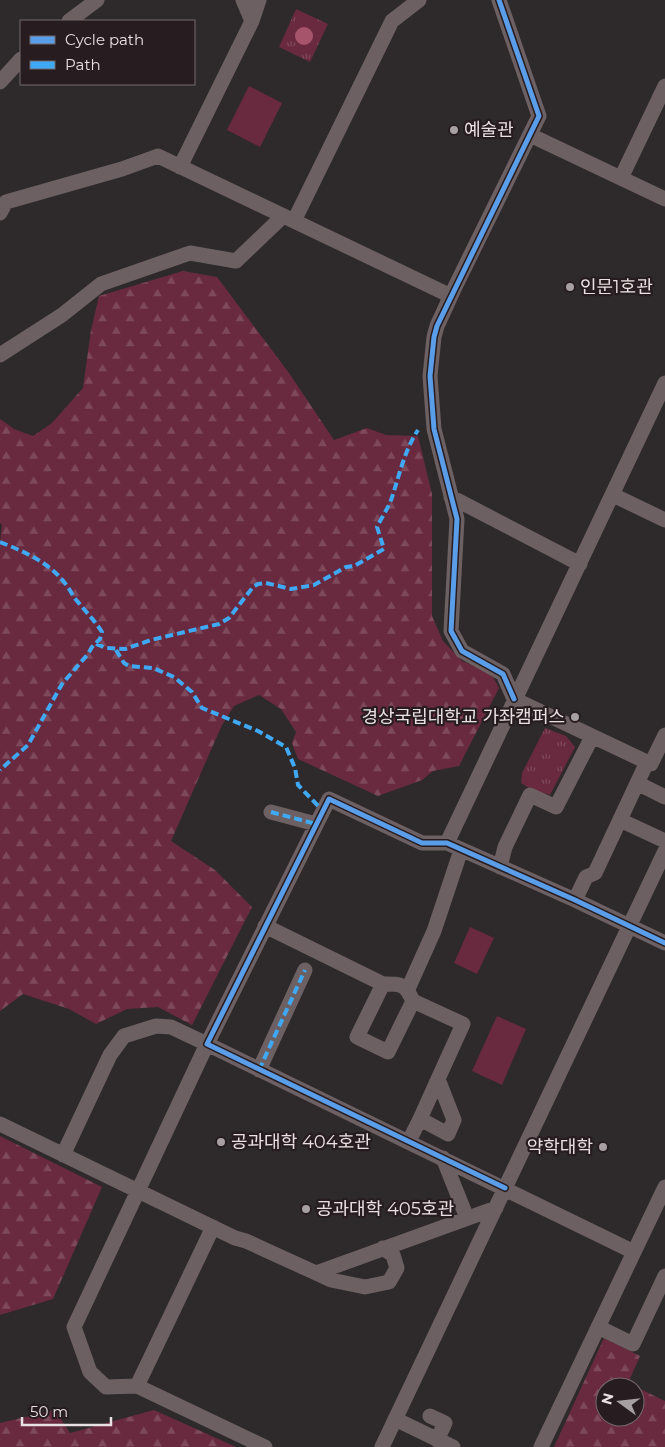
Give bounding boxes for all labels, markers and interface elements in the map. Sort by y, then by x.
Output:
legend [20,20,195,85]
text: Cycle path [65,30,144,49]
text: Path [65,55,101,74]
place label: 예술관 [464,119,514,141]
marker: 예술관 [448,124,460,136]
place label: 인문1호관 [580,276,653,298]
marker: 인문1호관 [564,281,576,293]
place label: 경상국립대학교 가좌캠퍼스 [362,706,565,728]
marker: 경상국립대학교 가좌캠퍼스 [569,711,581,723]
place label: 공과대학 404호관 [231,1131,371,1153]
marker: 공과대학 404호관 [215,1136,227,1148]
place label: 약학대학 [527,1136,593,1158]
marker: 약학대학 [597,1141,609,1153]
place label: 공과대학 405호관 [316,1198,455,1220]
marker: 공과대학 405호관 [300,1203,312,1215]
north arrow [595,1377,645,1427]
text: N [597,1391,618,1406]
scale bar [22,1394,111,1426]
text: 50 m [30,1402,68,1421]

